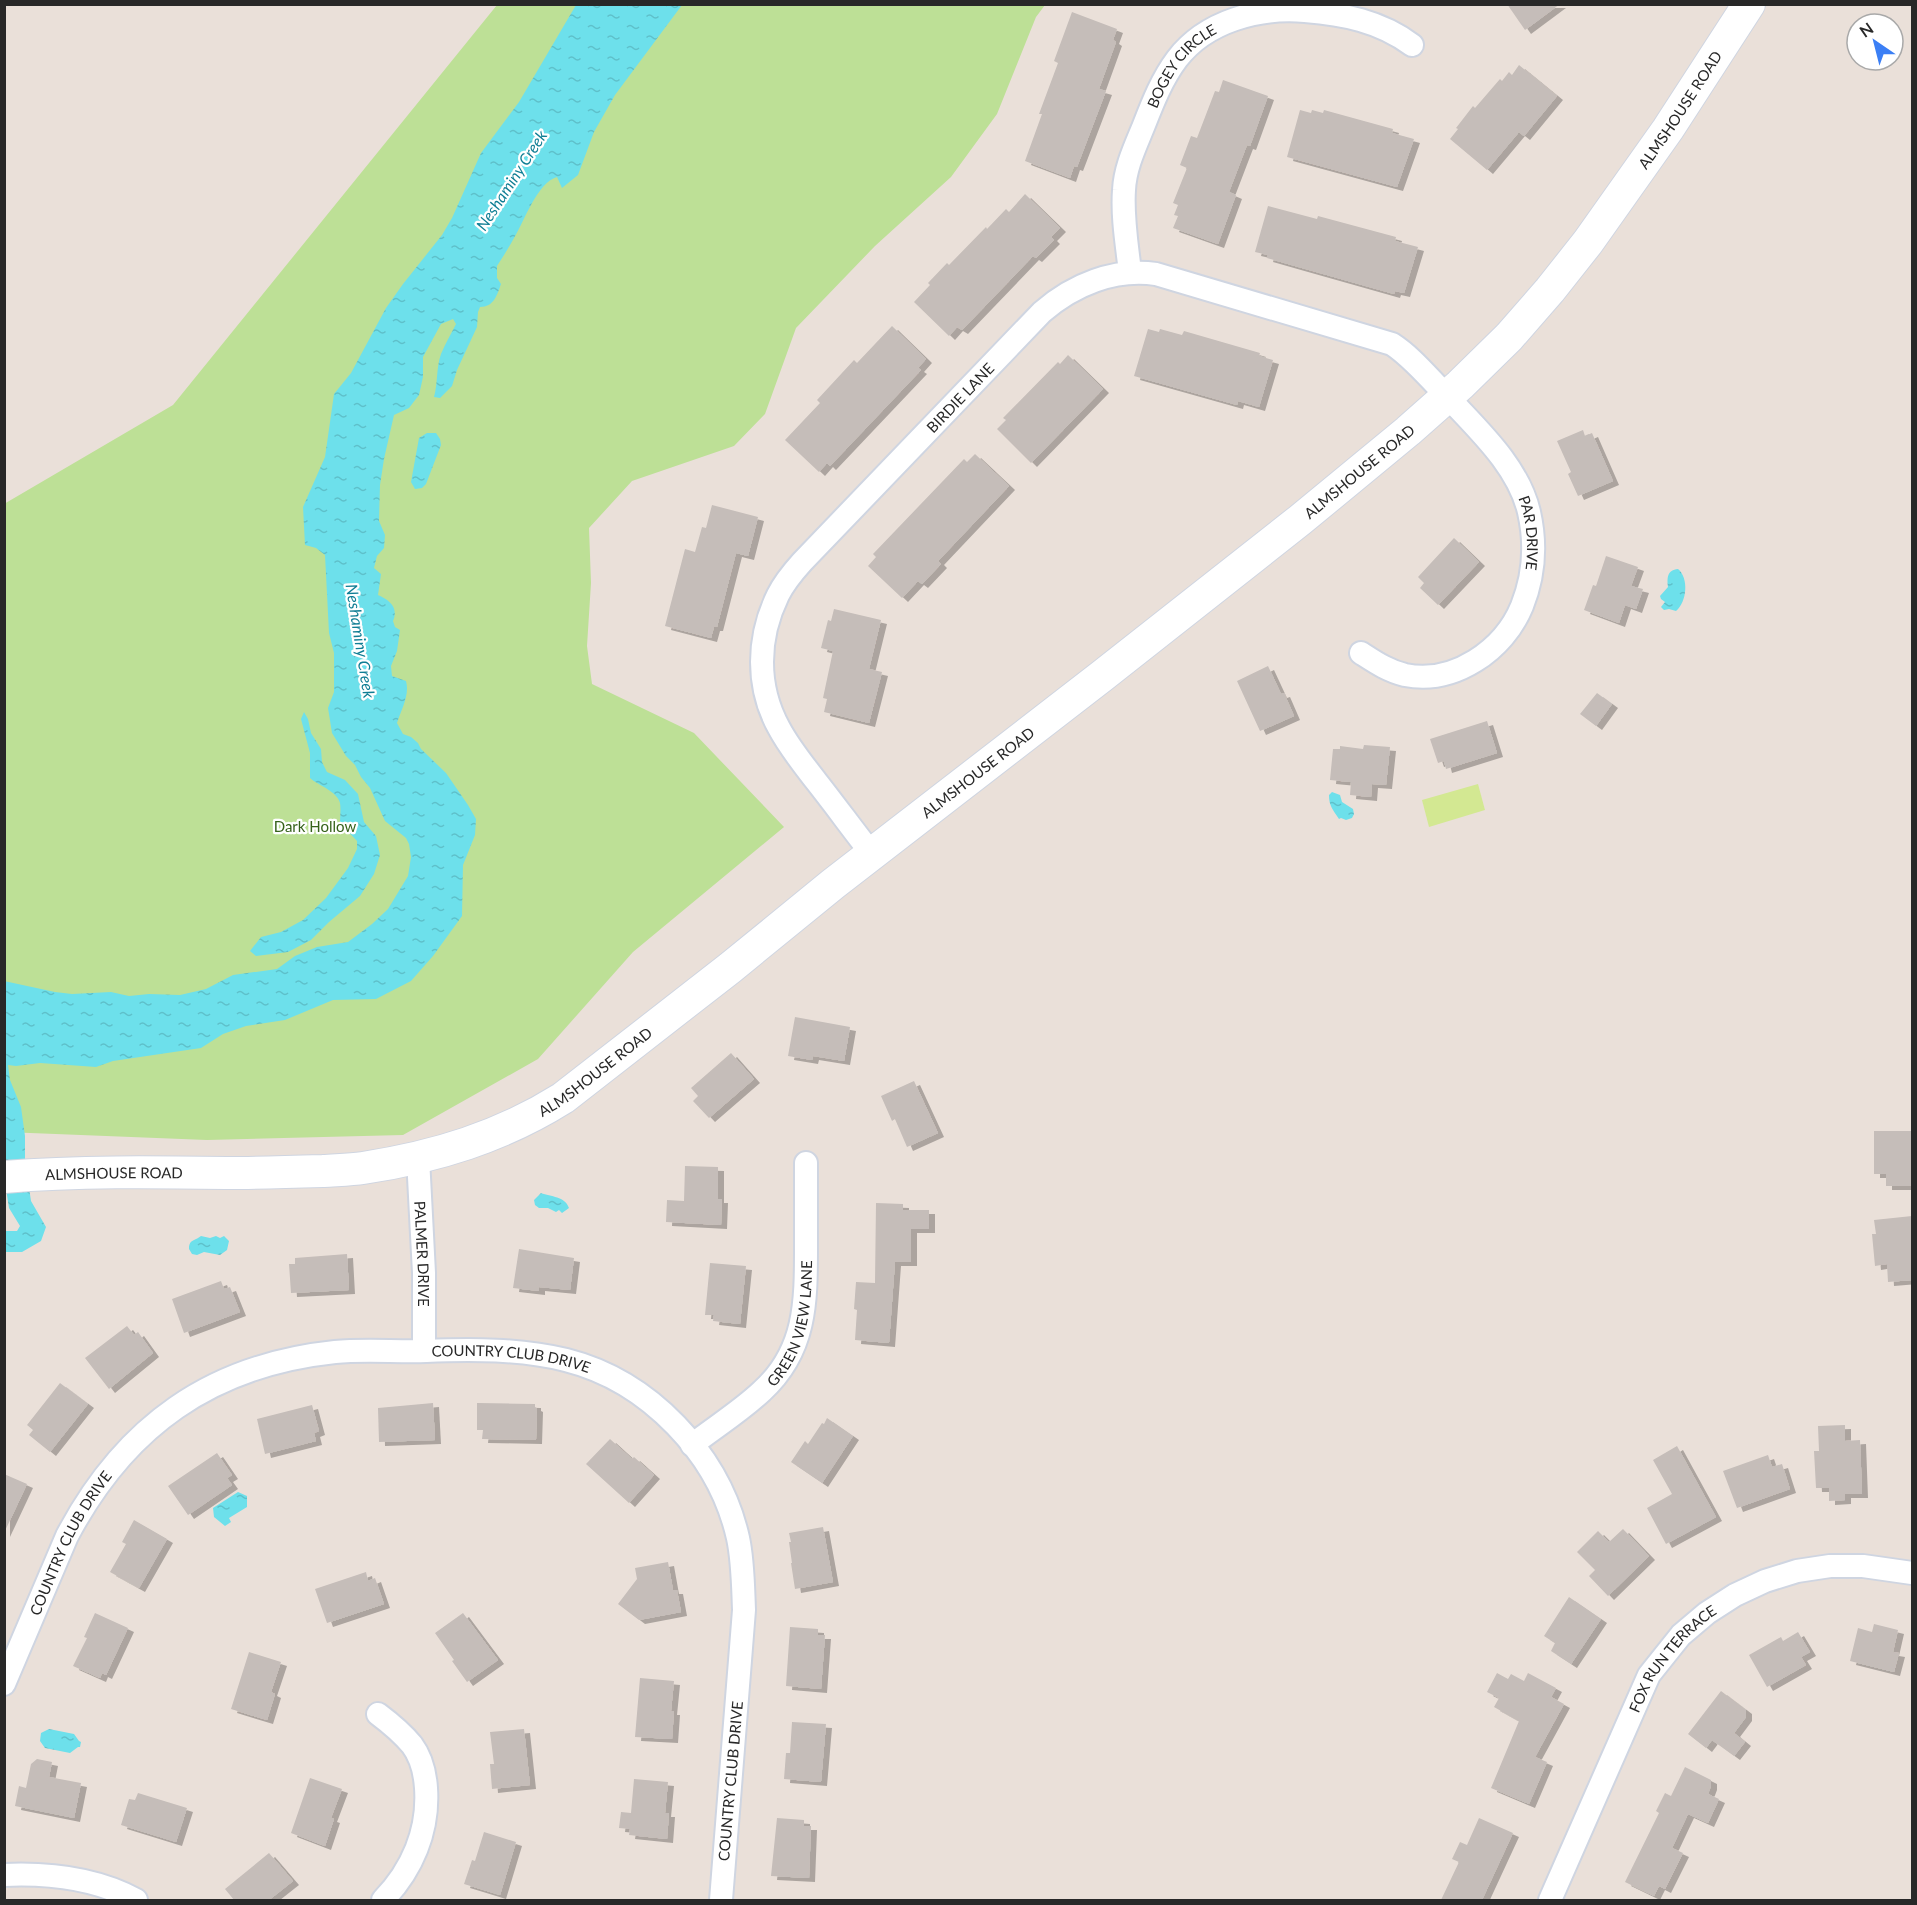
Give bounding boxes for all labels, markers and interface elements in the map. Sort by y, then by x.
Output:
north arrow [1845,12,1905,72]
text: N [1856,18,1877,41]
street label: BOGEY CIRCLE [1143,20,1219,111]
street label: ALMSHOUSE ROAD [1634,47,1725,172]
water label: Neshaminy Creek [472,126,551,234]
street label: BIRDIE LANE [922,359,997,436]
street label: ALMSHOUSE ROAD [1300,421,1418,522]
street label: PAR DRIVE [1516,493,1542,571]
water label: Neshaminy Creek [343,583,379,700]
street label: ALMSHOUSE ROAD [918,723,1038,821]
park label: Dark Hollow [274,817,356,835]
street label: ALMSHOUSE ROAD [535,1023,655,1120]
street label: ALMSHOUSE ROAD [45,1163,183,1183]
street label: PALMER DRIVE [411,1201,433,1307]
street label: GREEN VIEW LANE [763,1260,815,1390]
street label: COUNTRY CLUB DRIVE [431,1341,593,1376]
street label: COUNTRY CLUB DRIVE [25,1467,115,1618]
street label: FOX RUN TERRACE [1625,1601,1719,1715]
street label: COUNTRY CLUB DRIVE [714,1700,746,1862]

